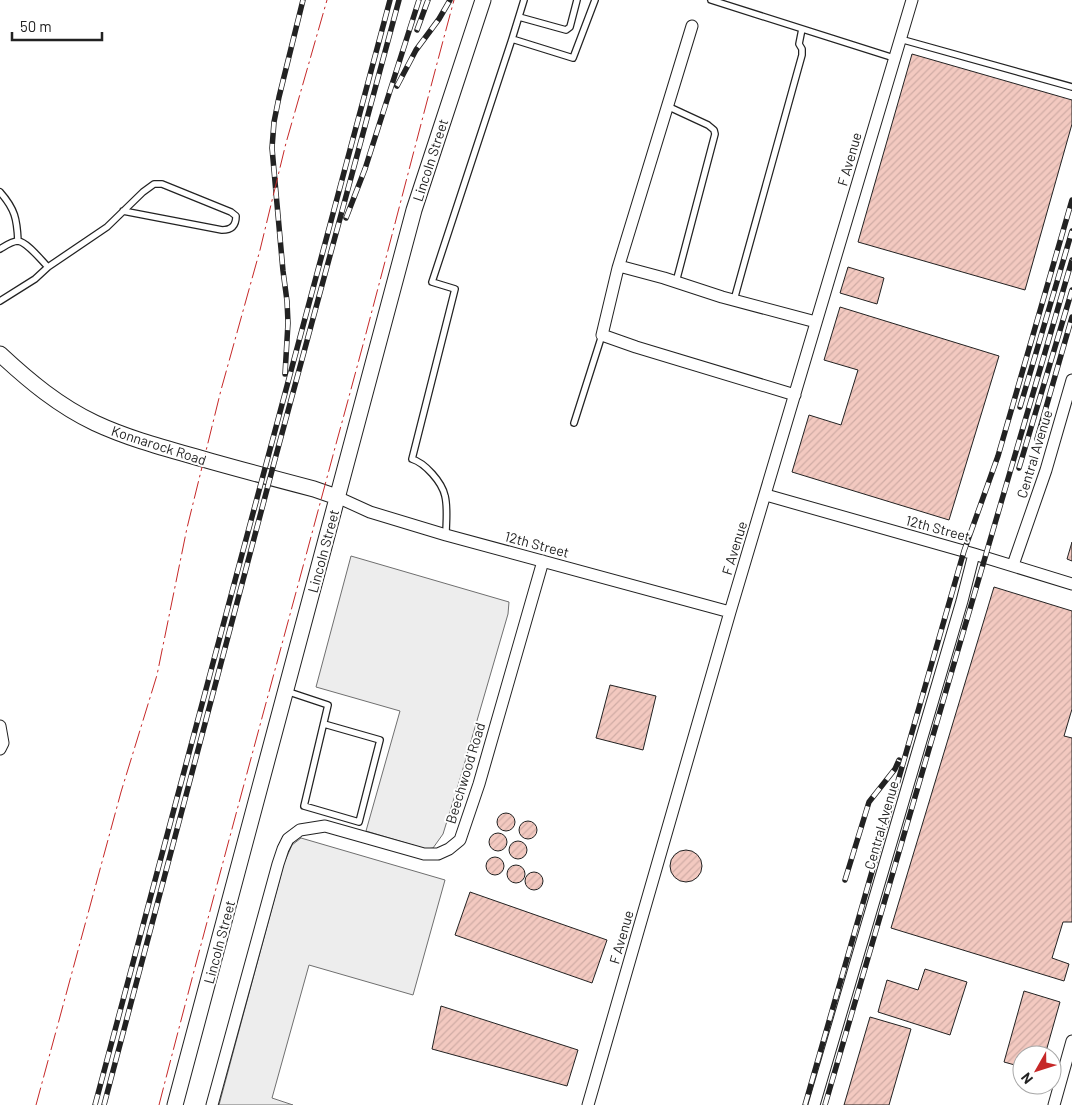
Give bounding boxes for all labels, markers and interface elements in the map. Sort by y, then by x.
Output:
scale bar [12,10,102,42]
text: 50 m [20,17,52,35]
street label: Lincoln Street [409,117,451,203]
street label: F Avenue [833,130,865,188]
street label: Central Avenue [1013,408,1055,500]
street label: Konnarock Road [109,422,209,468]
street label: Lincoln Street [304,507,342,595]
street label: 12th Street [904,511,972,545]
street label: F Avenue [718,519,750,577]
street label: 12th Street [503,527,571,561]
street label: Beechwood Road [442,720,488,826]
street label: Central Avenue [860,779,902,871]
street label: Lincoln Street [200,898,238,986]
street label: F Avenue [605,908,637,966]
north arrow [1012,1045,1062,1095]
text: N [1017,1070,1036,1087]

